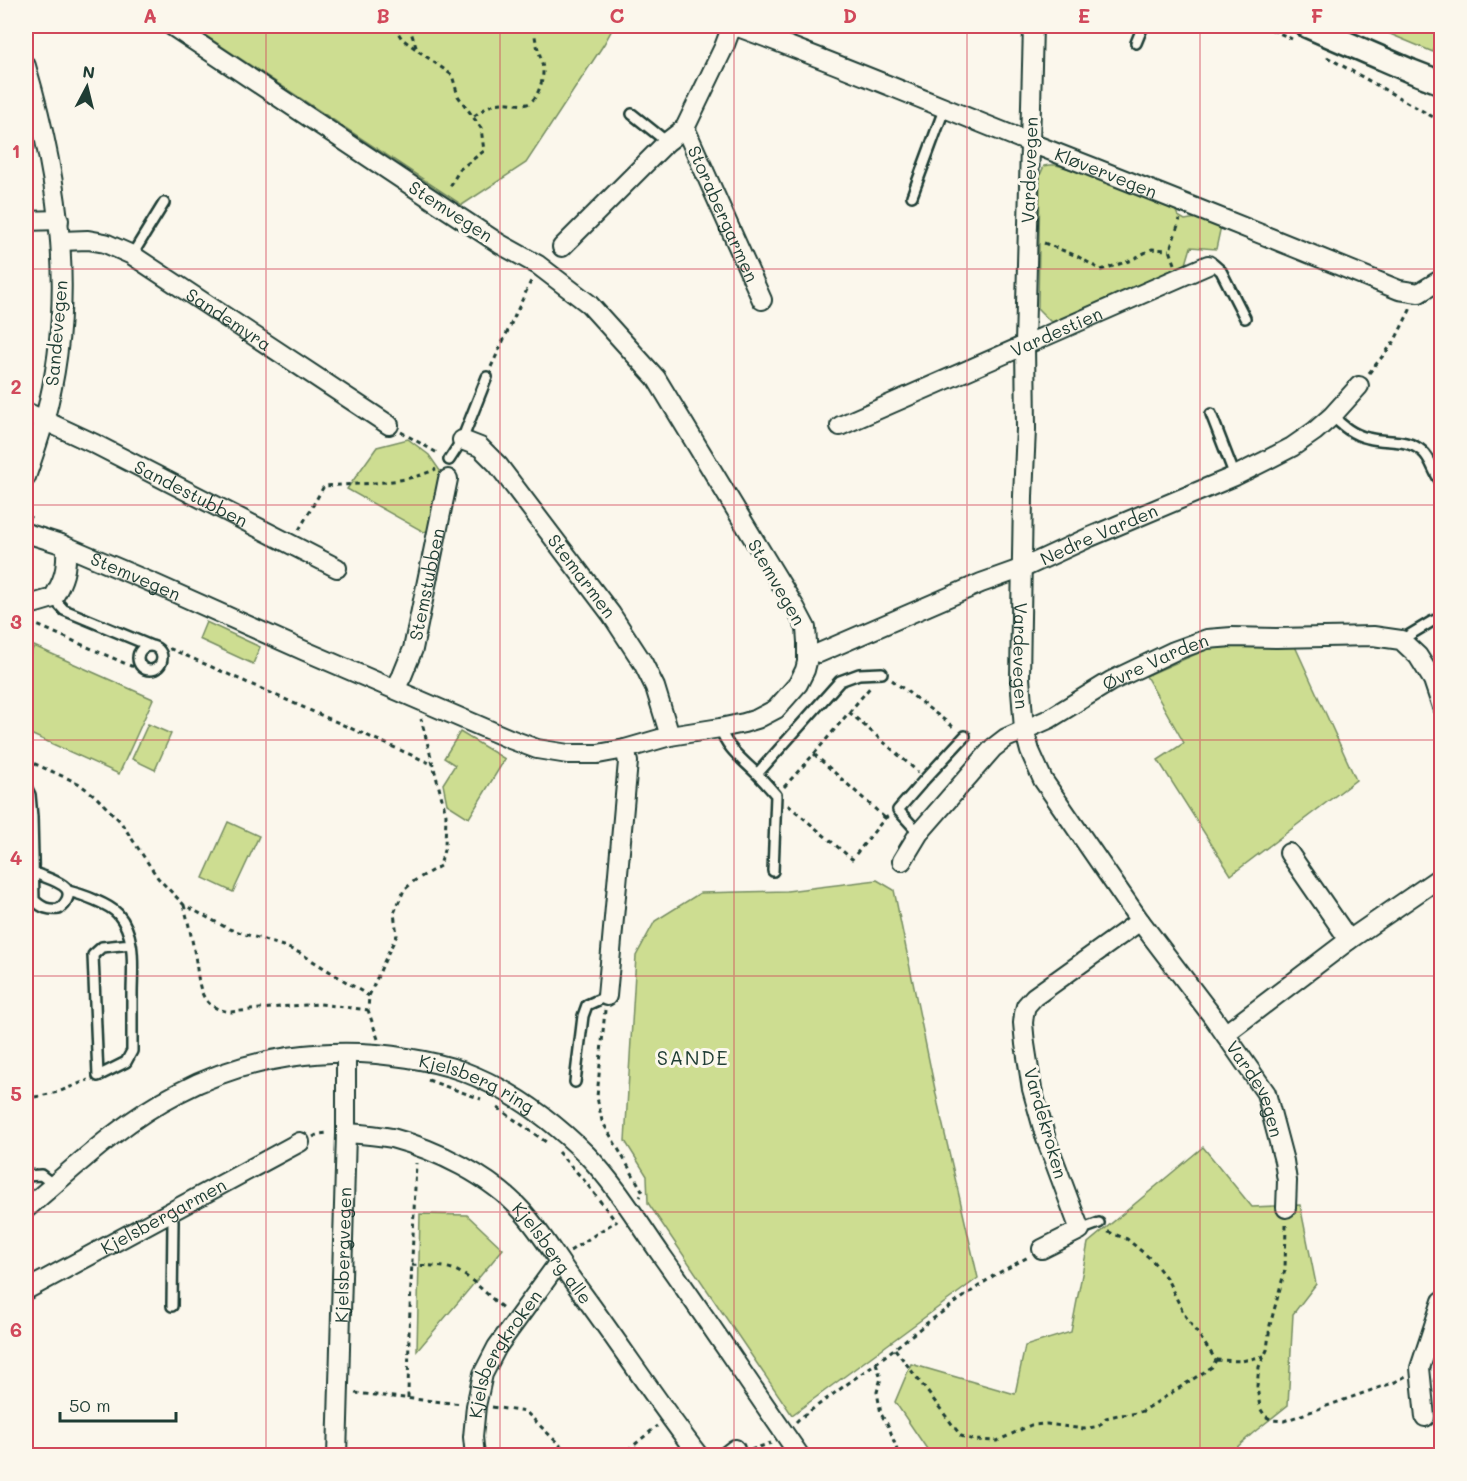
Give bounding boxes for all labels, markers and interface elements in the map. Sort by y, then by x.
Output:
text: A [143,2,157,28]
text: B [376,2,390,28]
text: C [610,2,625,28]
text: D [843,2,857,28]
text: E [1078,2,1090,28]
text: F [1311,2,1324,28]
north arrow [57,57,117,117]
text: N [82,60,96,83]
street label: Vardevegen [1015,116,1043,224]
text: 1 [12,137,20,163]
street label: Kløvervegen [1051,141,1161,203]
street label: Storabergarmen [682,142,764,286]
street label: Stemvegen [404,175,498,247]
street label: Sandevegen [39,279,73,387]
street label: Sandemyra [181,282,276,356]
street label: Vardestien [1007,301,1106,362]
text: 2 [10,373,22,399]
street label: Sandestubben [130,454,252,532]
street label: Nedre Varden [1036,498,1161,571]
street label: Stemstubben [403,526,450,643]
street label: Stemarmen [543,529,622,623]
street label: Stemvegen [743,535,811,629]
street label: Stemvegen [87,546,185,606]
street label: Vardevegen [1008,602,1034,710]
text: 3 [10,608,22,634]
street label: Øvre Varden [1097,628,1212,696]
text: 4 [10,844,23,870]
street label: Vardevegen [1221,1036,1289,1140]
district label: SANDE [657,1044,729,1070]
street label: Kjelsberg ring [417,1048,539,1119]
street label: Vardekroken [1019,1065,1073,1181]
text: 5 [10,1080,22,1106]
street label: Kjelsbergarmen [96,1172,230,1260]
street label: Kjelsbergvegen [329,1187,356,1323]
street label: Kjelsberg alle [507,1197,598,1309]
street label: Kjelsbergkroken [463,1285,547,1419]
text: 6 [10,1316,22,1342]
scale bar [60,1385,176,1423]
text: 50 m [69,1393,111,1417]

